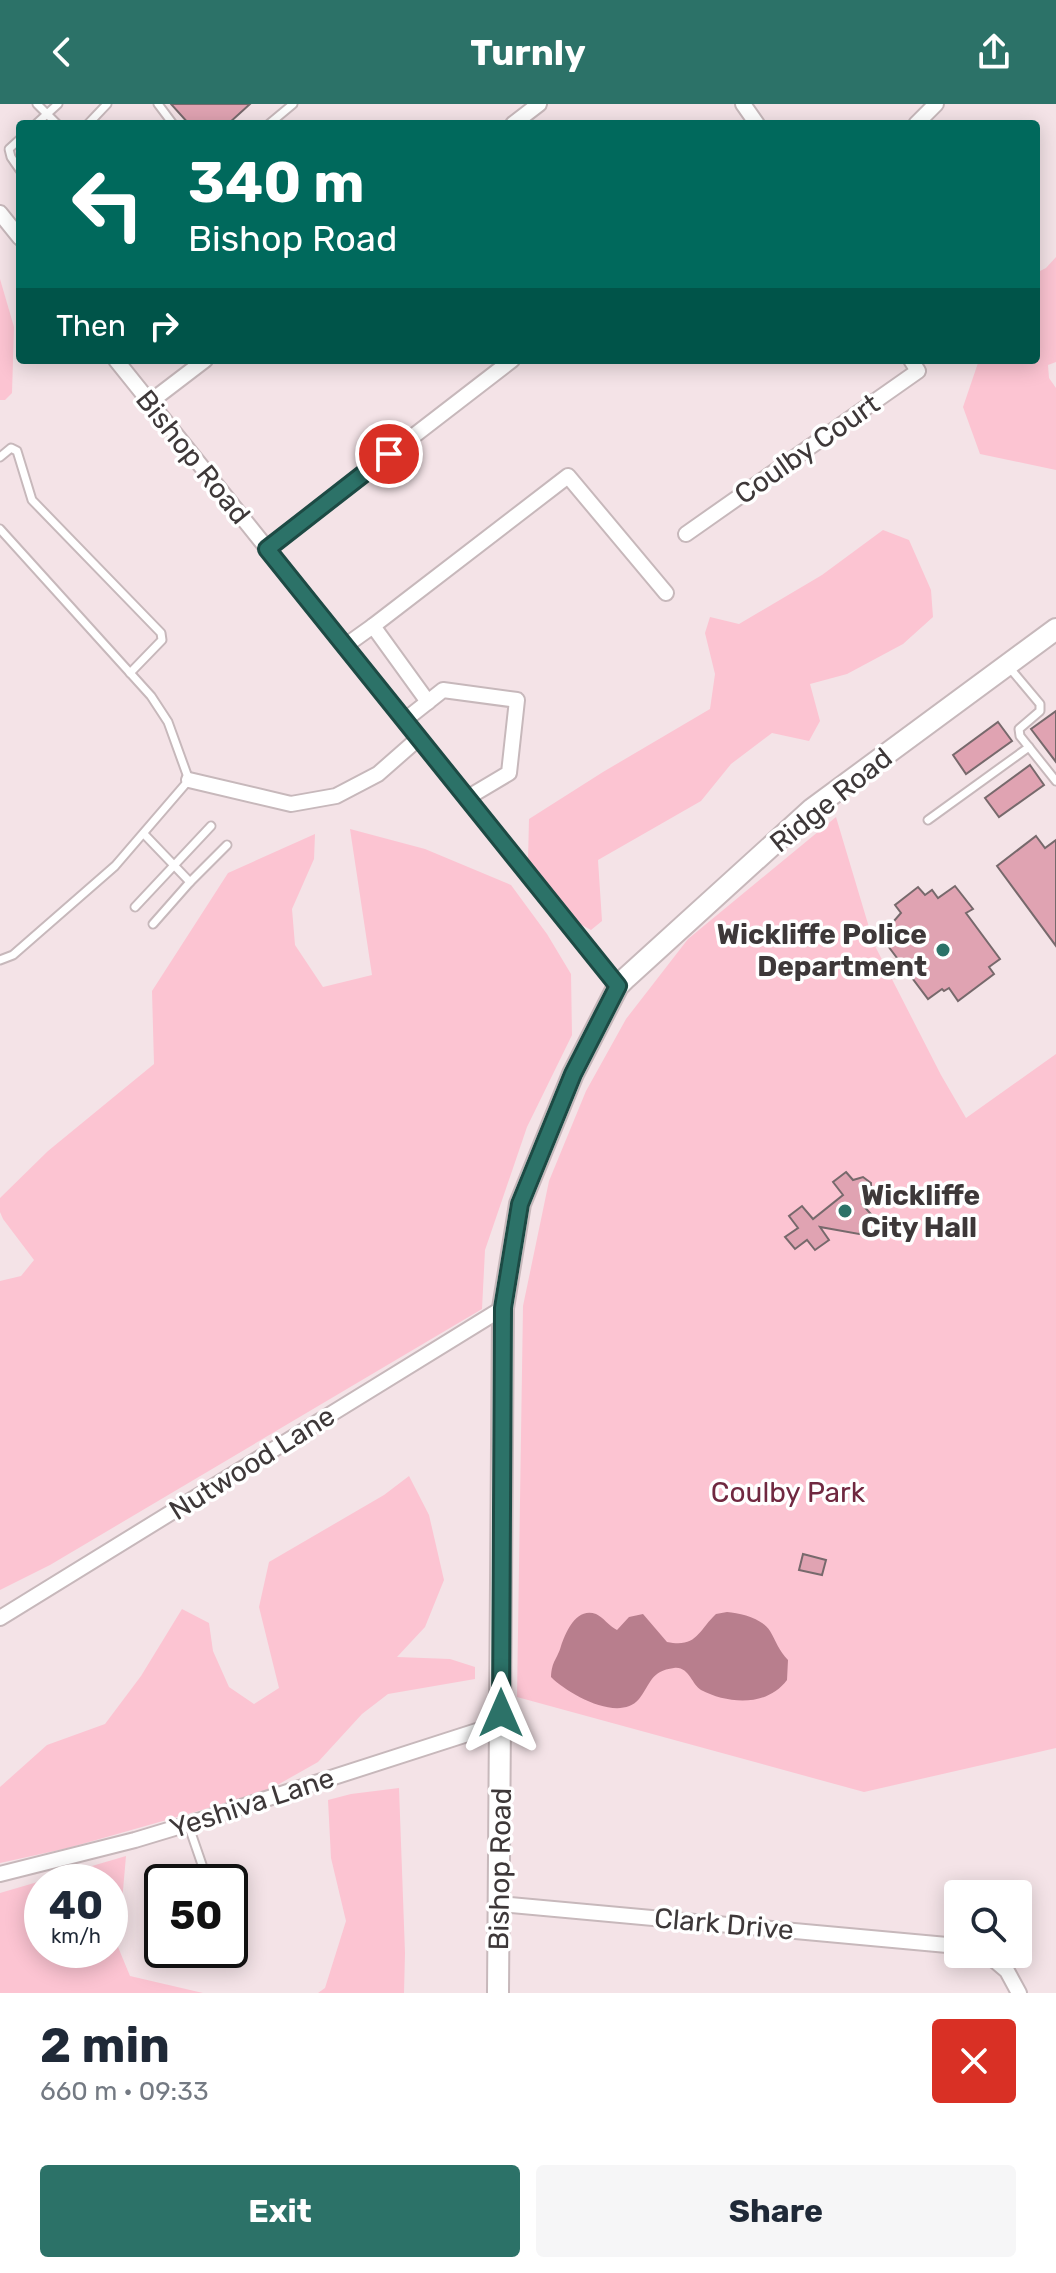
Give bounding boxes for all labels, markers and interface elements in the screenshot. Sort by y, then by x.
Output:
icon: back [40,30,84,74]
icon: share [972,30,1016,74]
text: Turnly [470,31,586,74]
text: 340 m [188,150,364,216]
icon: left [56,152,160,256]
text: Bishop Road [188,217,397,260]
icon: right [142,304,186,348]
text: Then [56,308,126,344]
street label: Bishop Road [129,383,257,531]
street label: Coulby Court [728,387,886,511]
pin [355,420,423,488]
icon: arrive [367,432,411,476]
street label: Ridge Road [763,741,899,859]
place label: Wickliffe Police Department [717,918,927,983]
marker: Wickliffe Police Department [934,941,952,959]
place label: Wickliffe City Hall [861,1179,980,1244]
marker: Wickliffe City Hall [836,1202,854,1220]
street label: Nutwood Lane [163,1399,341,1527]
park label: Coulby Park [711,1476,866,1509]
position arrow [459,1671,543,1755]
street label: Yeshiva Lane [166,1761,338,1845]
street label: Bishop Road [482,1787,518,1951]
speed limit sign: 50 [144,1864,248,1968]
map controls [944,1880,1032,1968]
button: search [944,1880,1032,1968]
text: 40 [49,1882,103,1929]
street label: Clark Drive [653,1901,795,1947]
text: km/h [51,1924,101,1948]
text: 2 min [40,2017,170,2074]
button: close [932,2019,1016,2103]
text: 660 m · 09:33 [40,2076,209,2107]
button: Exit [40,2165,520,2257]
button: Share [536,2165,1016,2257]

